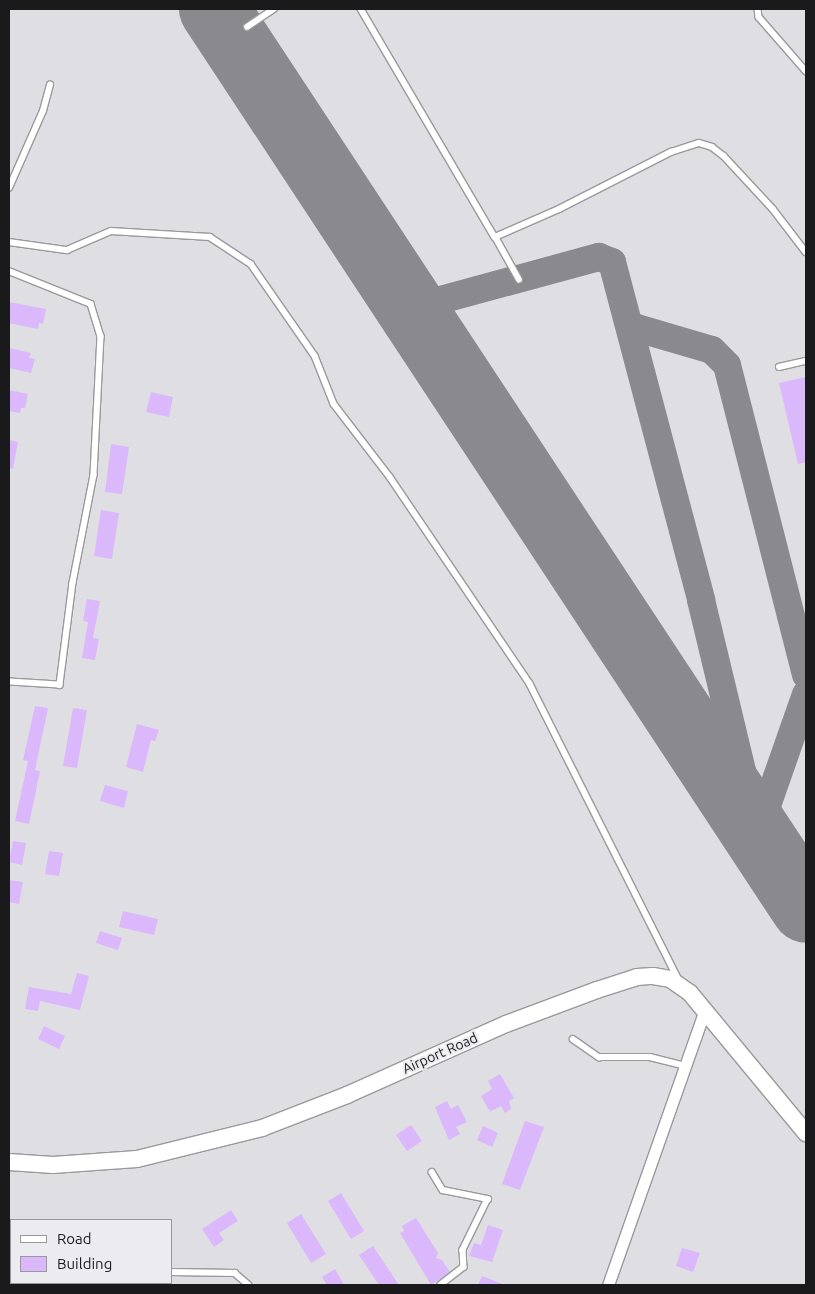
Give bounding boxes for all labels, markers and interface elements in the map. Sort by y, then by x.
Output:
street label: Airport Road [400,1029,480,1077]
legend [10,1219,172,1284]
text: Road [57,1230,92,1247]
text: Building [57,1255,112,1272]

